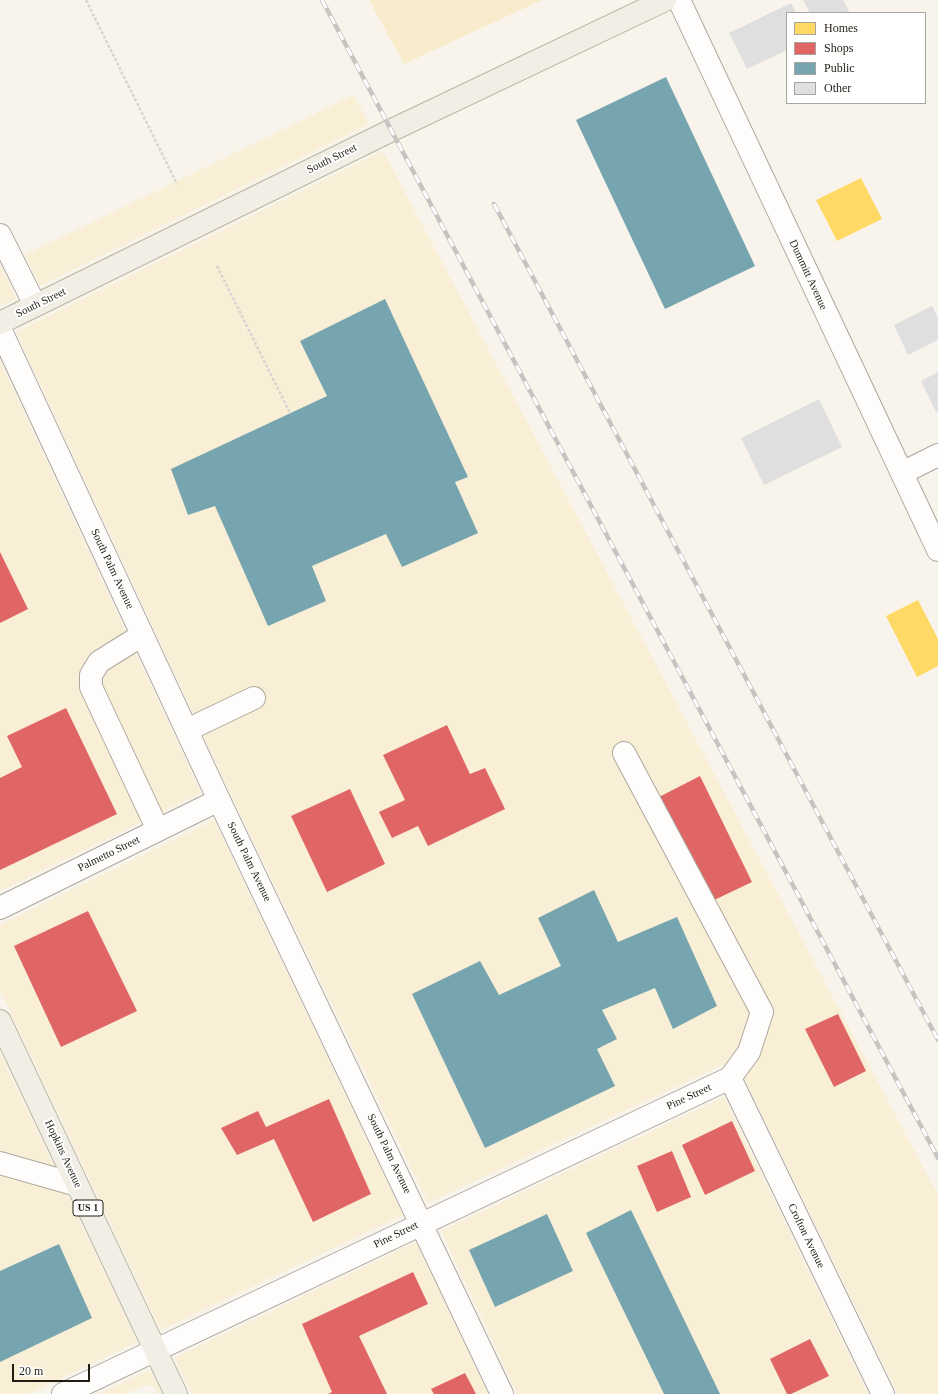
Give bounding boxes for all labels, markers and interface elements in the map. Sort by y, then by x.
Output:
legend [786,12,926,104]
text: Homes [824,21,858,35]
text: Shops [824,41,853,55]
text: Public [824,61,855,75]
text: Other [824,81,851,95]
street label: South Street [305,141,359,177]
street label: Dummitt Avenue [786,238,830,312]
street label: South Street [14,285,68,321]
street label: South Palm Avenue [88,527,136,611]
street label: South Palm Avenue [224,820,274,904]
street label: Palmetto Street [76,833,142,875]
street label: Pine Street [664,1081,714,1113]
street label: South Palm Avenue [364,1112,414,1196]
street label: Hopkins Avenue [42,1118,84,1190]
road number: US 1 [73,1200,103,1216]
street label: Crofton Avenue [785,1201,827,1271]
street label: Pine Street [372,1219,420,1251]
scale bar [14,1356,92,1382]
text: 20 m [19,1364,43,1378]

